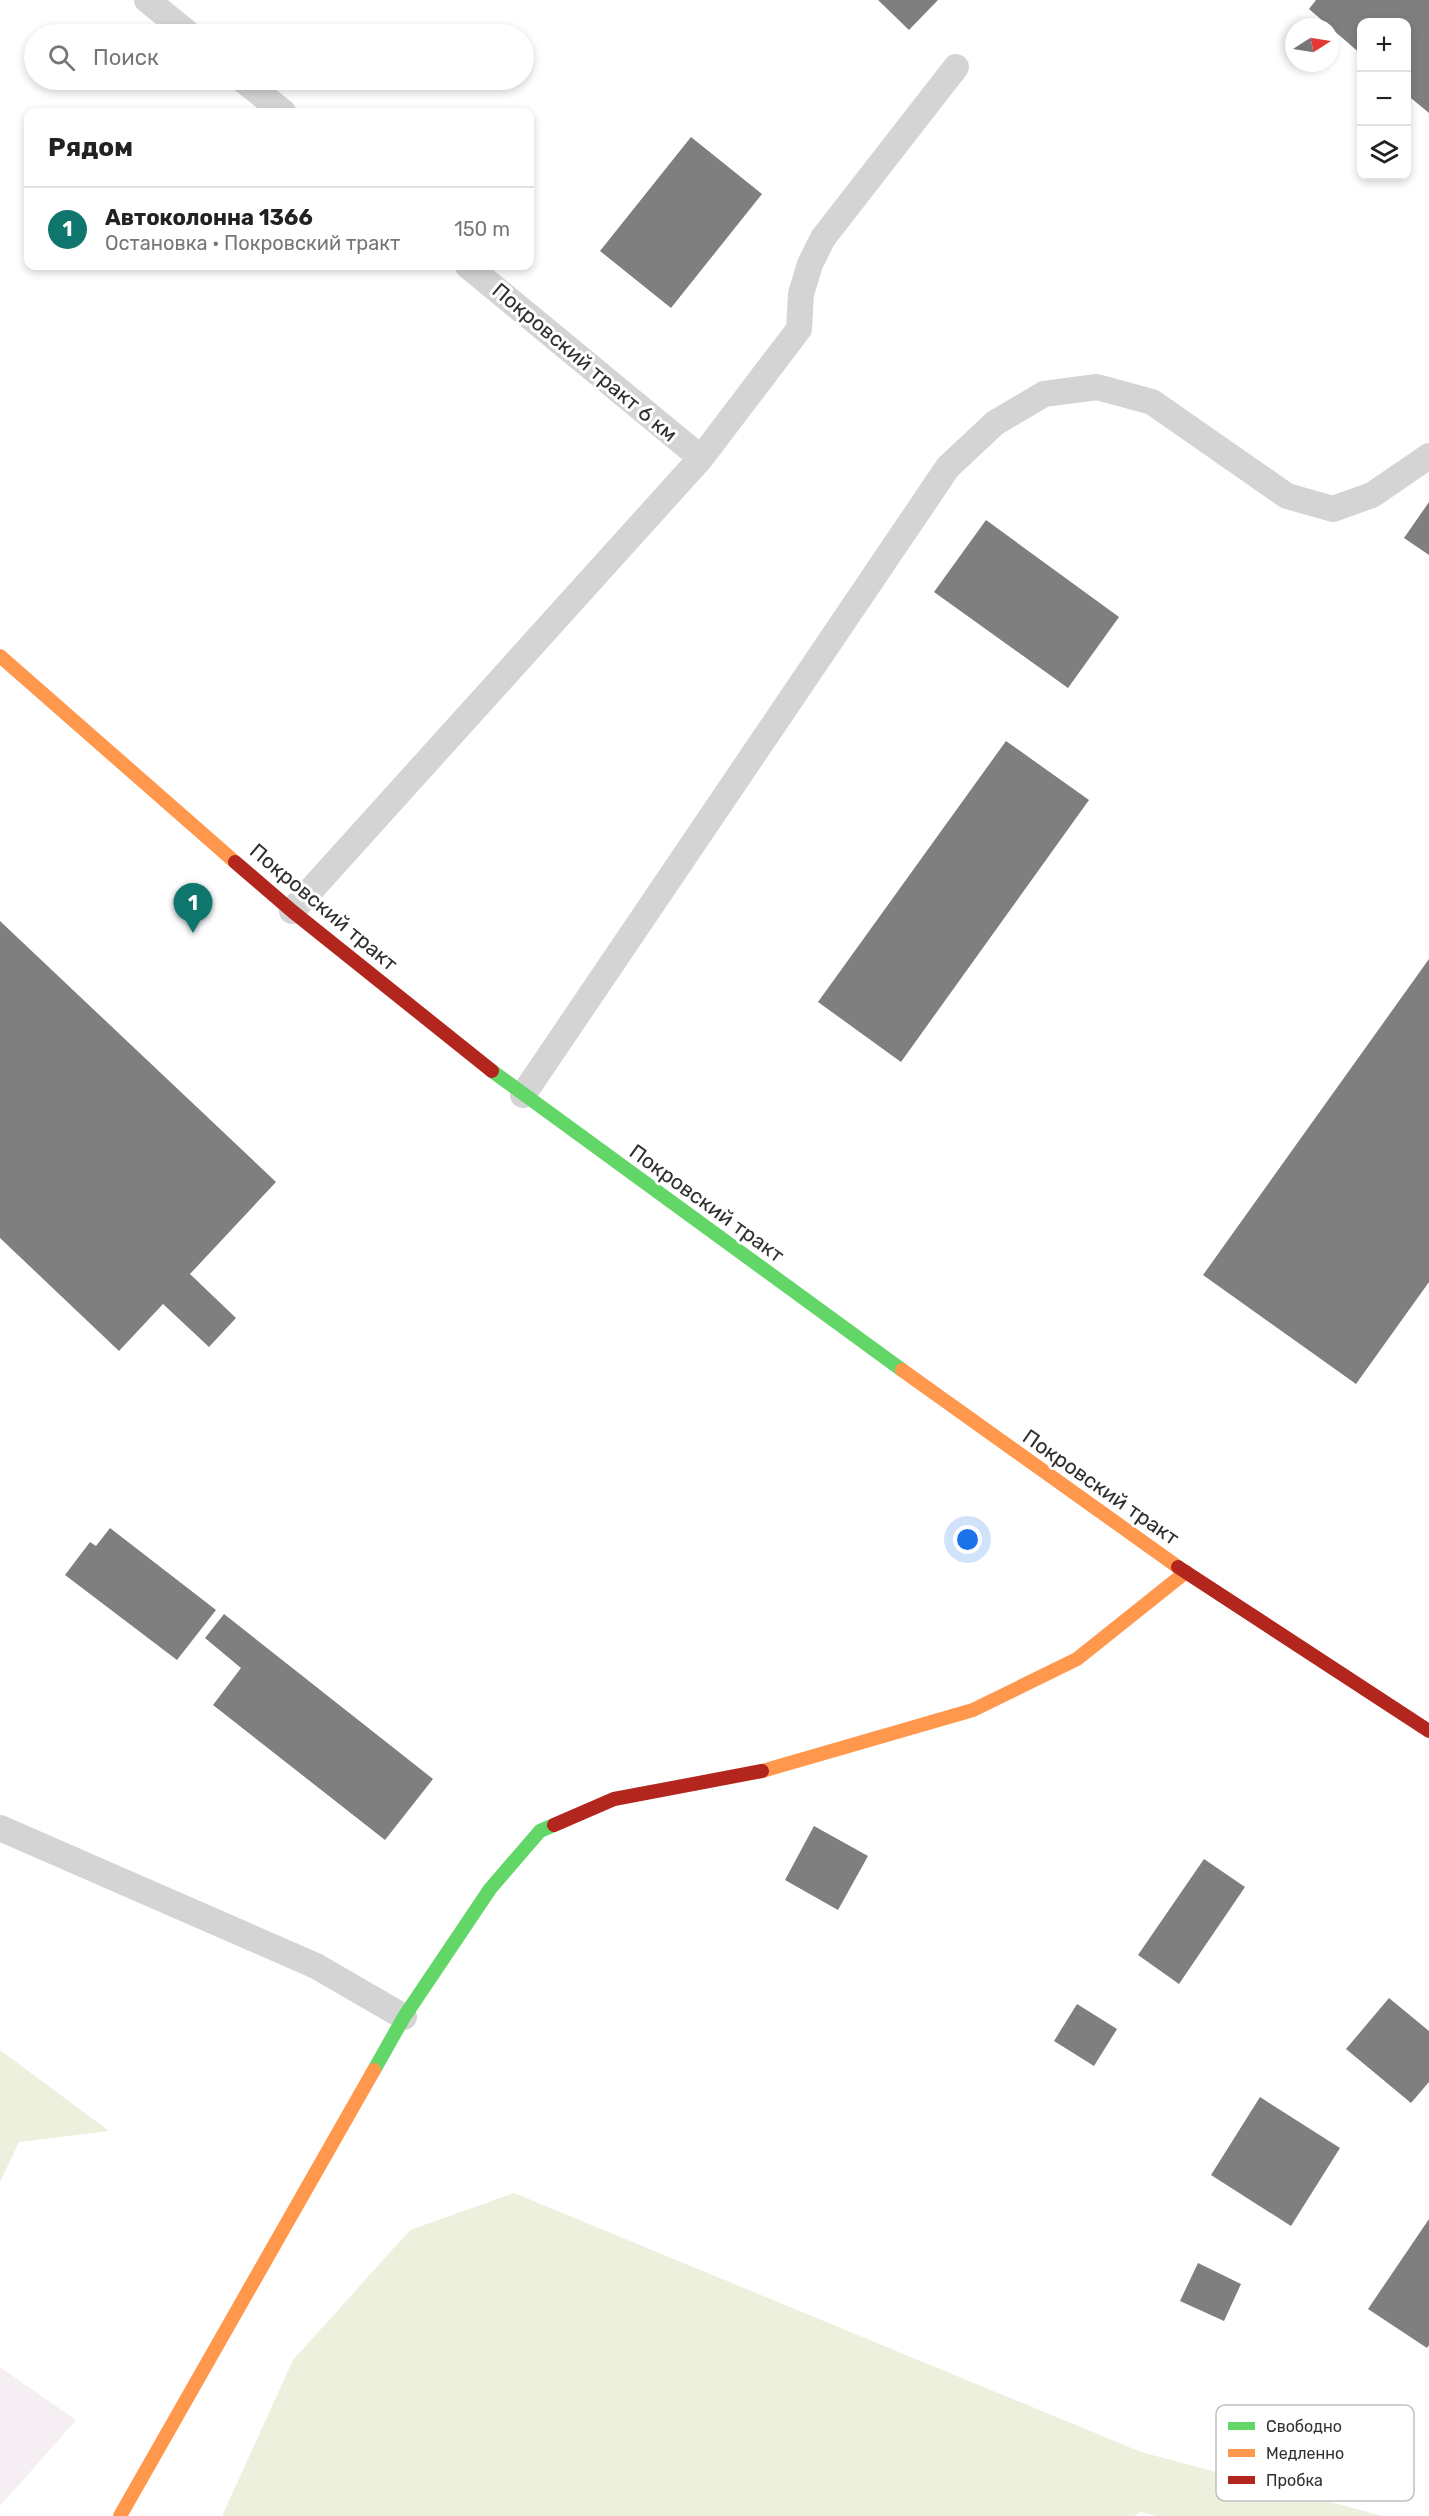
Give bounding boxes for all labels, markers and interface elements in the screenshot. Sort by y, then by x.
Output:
north arrow [1285,18,1339,72]
map controls [1357,18,1411,180]
button: + [1357,18,1411,72]
search box [24,24,534,90]
icon: search [45,41,78,74]
text: Поиск [93,44,159,71]
button: − [1357,72,1411,126]
button: layers [1357,126,1411,180]
text: Рядом [48,132,133,163]
text: Автоколонна 1366 [105,204,313,231]
text: 1 [63,217,72,241]
text: 150 m [454,217,510,241]
text: Остановка · Покровский тракт [105,231,400,255]
street label: Покровский тракт 6 км [487,277,683,447]
street label: Покровский тракт [245,838,403,976]
pin: 1 [174,884,212,933]
street label: Покровский тракт [625,1138,789,1268]
street label: Покровский тракт [1018,1424,1184,1550]
your location [953,1525,982,1554]
legend [1216,2405,1414,2501]
text: Свободно [1266,2417,1342,2436]
text: Медленно [1266,2444,1344,2463]
text: Пробка [1266,2471,1323,2490]

